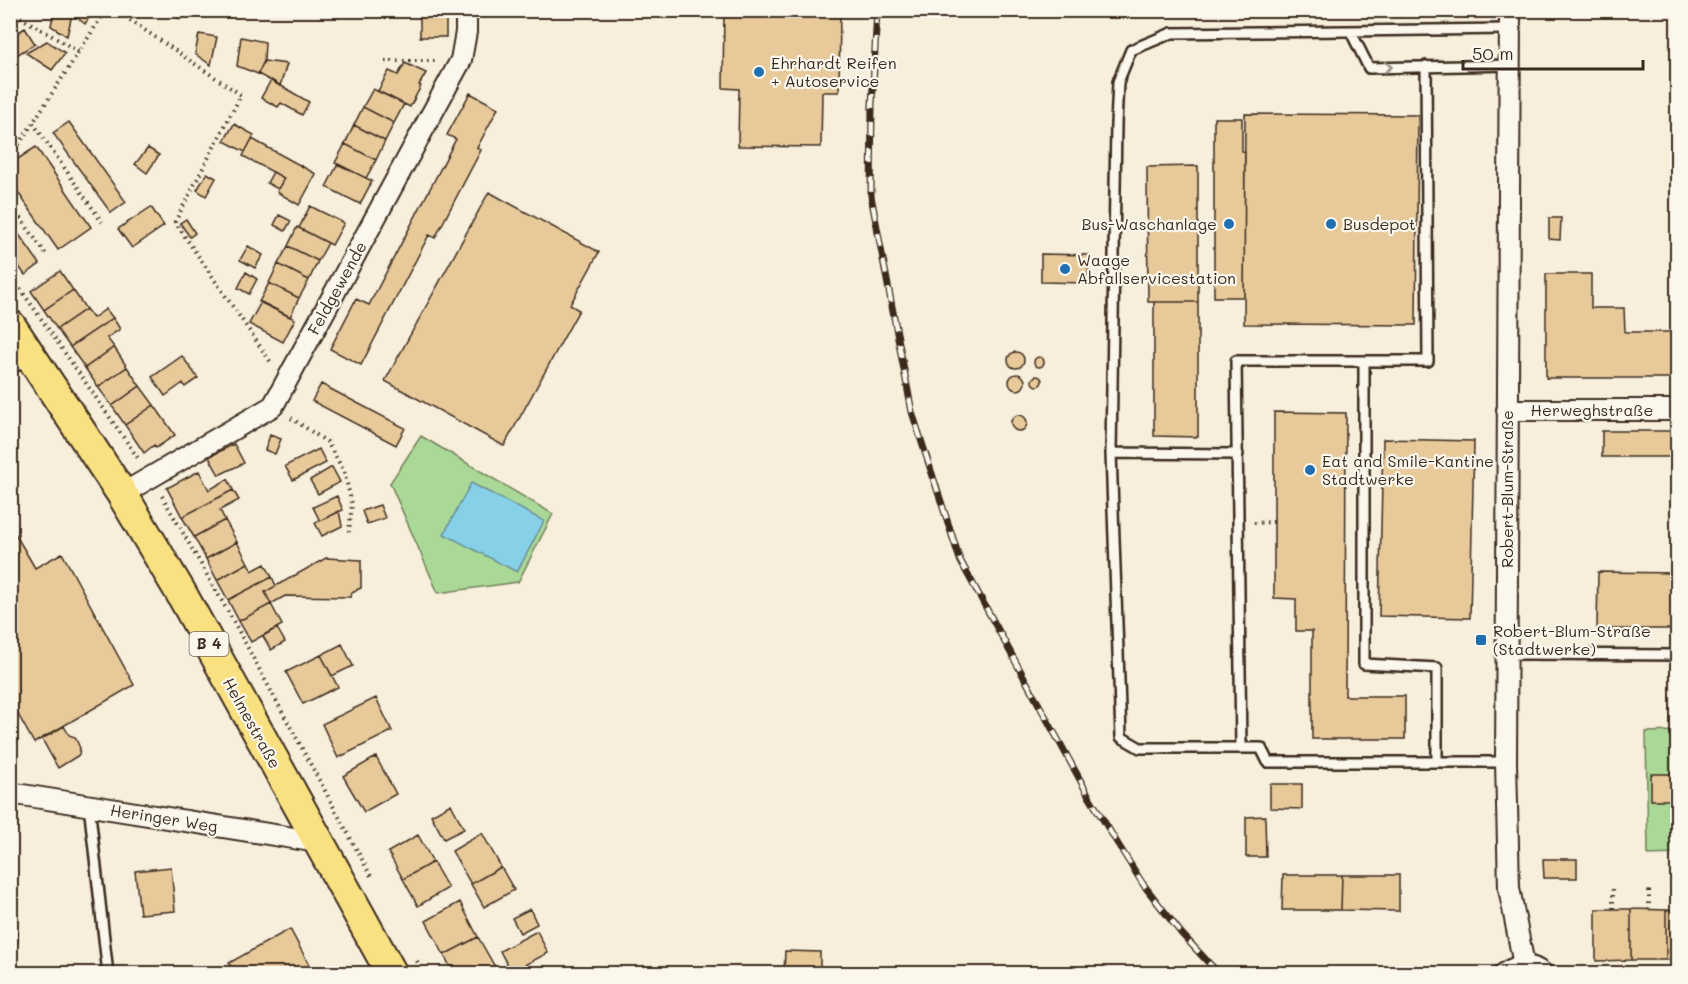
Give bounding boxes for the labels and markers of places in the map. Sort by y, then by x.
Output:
place label: Ehrhardt Reifen + Autoservice [771,52,897,91]
marker: Ehrhardt Reifen + Autoservice [752,65,766,79]
place label: Bus-Waschanlage [1082,213,1217,234]
place label: Busdepot [1343,213,1416,234]
marker: Bus-Waschanlage [1222,217,1236,231]
marker: Busdepot [1324,217,1338,231]
place label: Waage Abfallservicestation [1077,249,1236,288]
marker: Waage Abfallservicestation [1058,262,1072,276]
place label: Eat and Smile-Kantine Stadtwerke [1322,450,1494,489]
marker: Eat and Smile-Kantine Stadtwerke [1303,463,1317,477]
place label: Robert-Blum-Straße (Stadtwerke) [1493,620,1651,659]
marker: Robert-Blum-Straße (Stadtwerke) [1474,633,1488,647]

